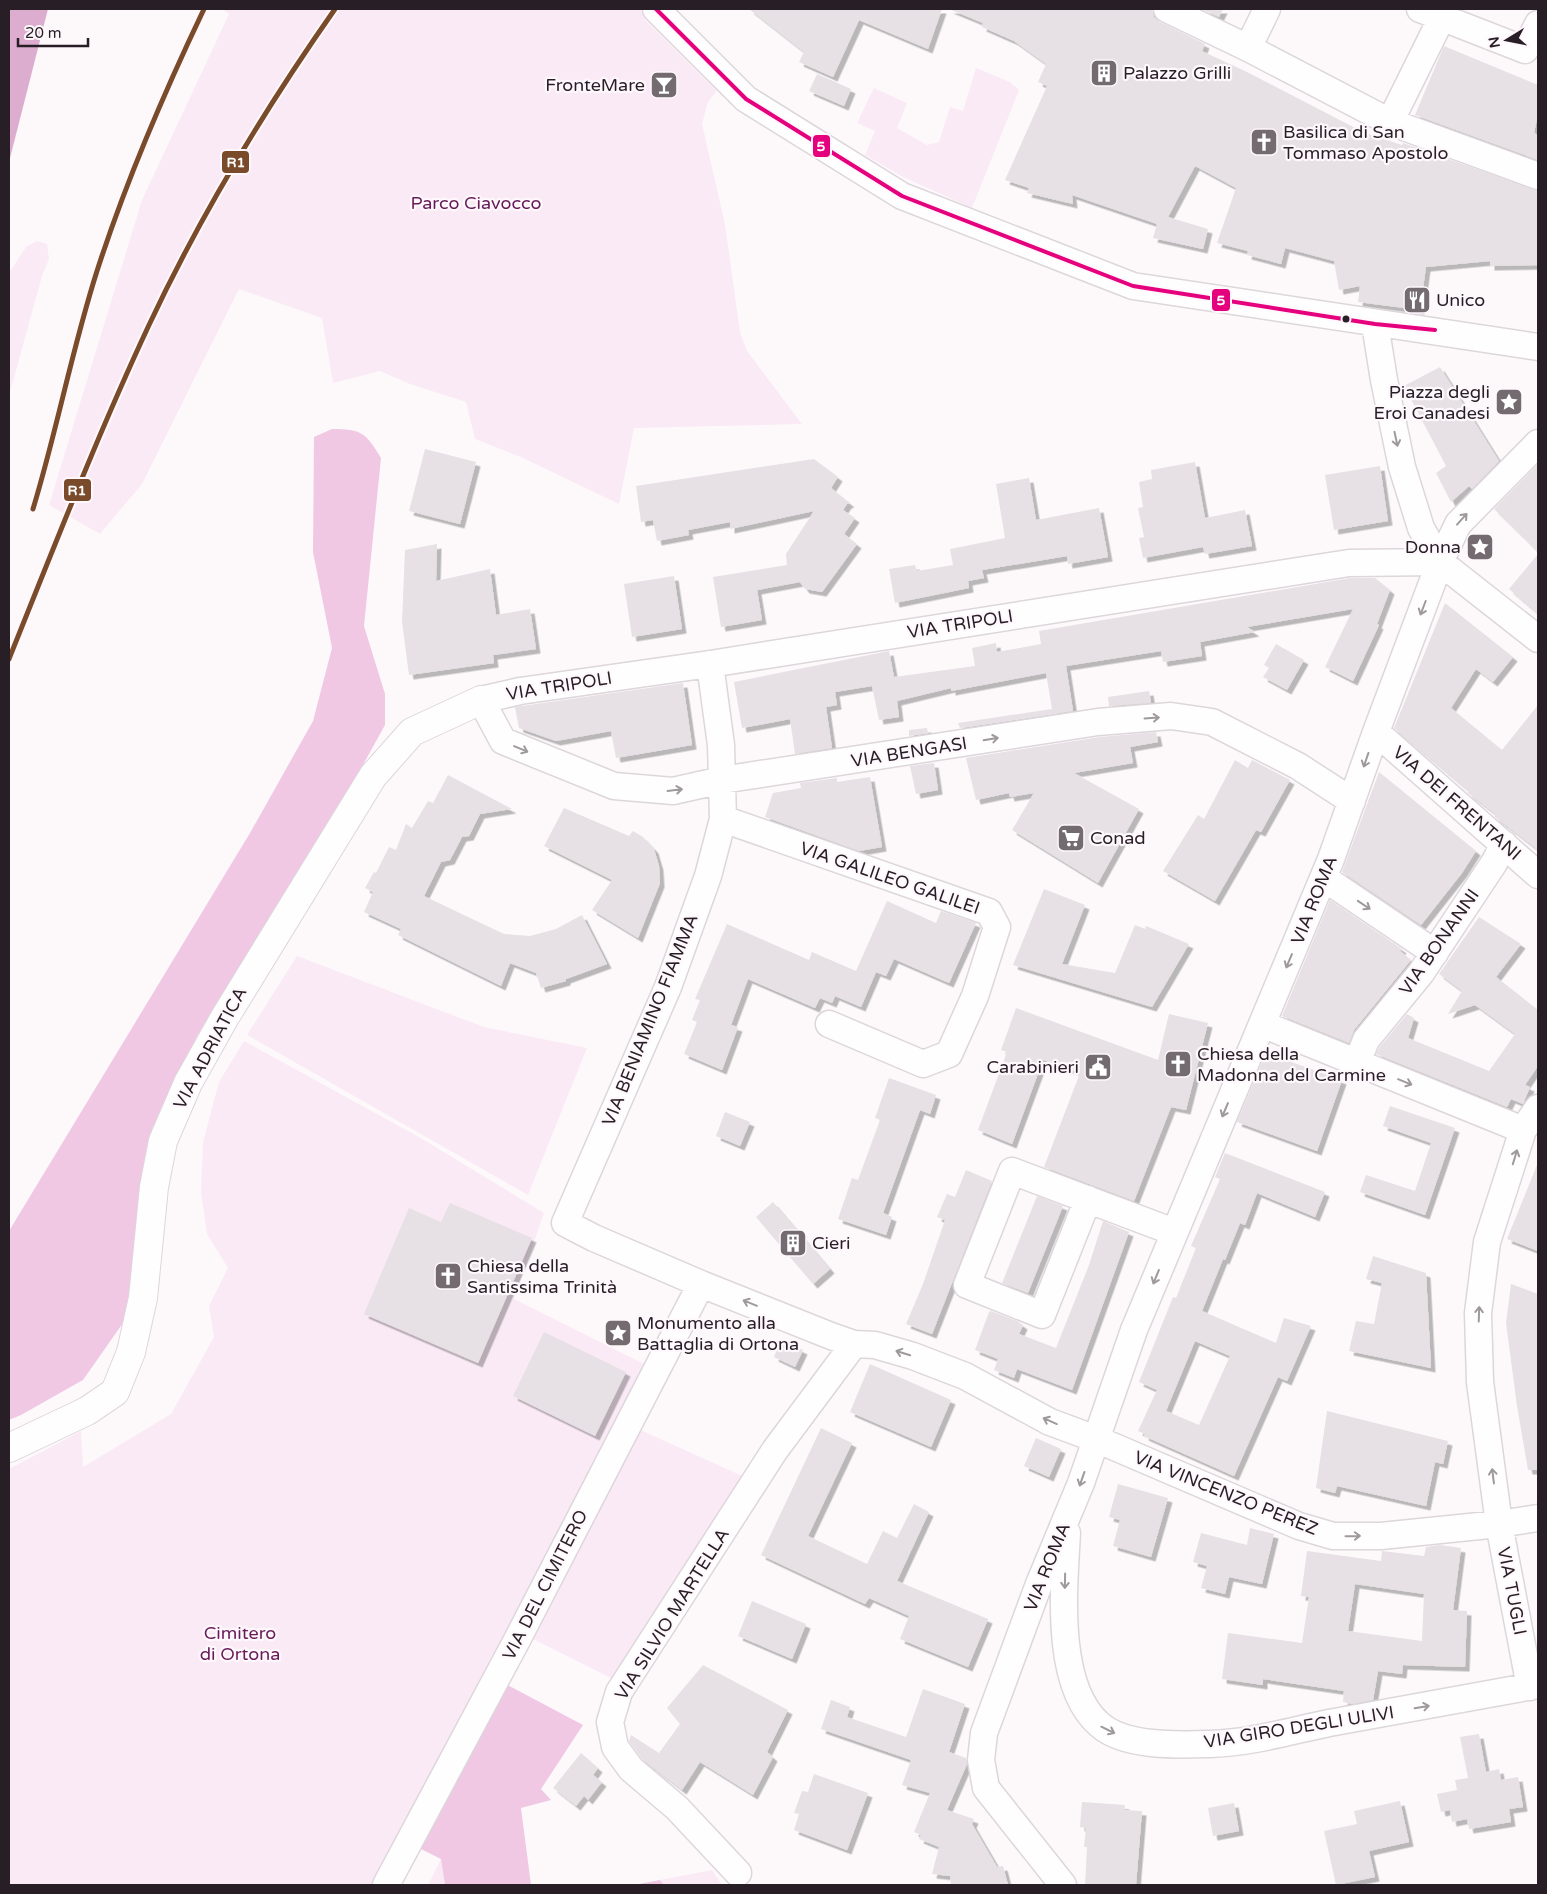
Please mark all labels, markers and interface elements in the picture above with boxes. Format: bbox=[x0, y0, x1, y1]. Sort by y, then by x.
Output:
scale bar bbox=[18, 15, 88, 47]
north arrow bbox=[1482, 15, 1532, 65]
text: 20 m bbox=[25, 24, 62, 42]
text: N bbox=[1485, 35, 1504, 49]
building icon: Palazzo Grilli bbox=[1089, 58, 1119, 88]
place label: Palazzo Grilli bbox=[1123, 62, 1231, 84]
bar icon: FronteMare bbox=[649, 70, 679, 100]
place label: FronteMare bbox=[545, 74, 645, 96]
place label: Basilica di San Tommaso Apostolo bbox=[1283, 121, 1449, 164]
church icon: Basilica di San Tommaso Apostolo bbox=[1249, 127, 1279, 157]
line badge: 5 bbox=[812, 134, 831, 158]
text: 5 bbox=[817, 138, 826, 155]
line badge: R1 bbox=[221, 150, 250, 174]
text: R1 bbox=[227, 154, 245, 171]
park label: Parco Ciavocco bbox=[411, 192, 541, 214]
restaurant icon: Unico bbox=[1402, 285, 1432, 315]
line badge: 5 bbox=[1211, 288, 1231, 312]
place label: Unico bbox=[1436, 289, 1485, 311]
text: 5 bbox=[1217, 292, 1226, 309]
unlabelled marker bbox=[1341, 314, 1351, 324]
place label: Piazza degli Eroi Canadesi bbox=[1374, 381, 1490, 424]
place icon: Piazza degli Eroi Canadesi bbox=[1494, 387, 1524, 417]
one-way arrow bbox=[1392, 430, 1401, 446]
line badge: R1 bbox=[63, 478, 92, 502]
text: R1 bbox=[68, 482, 86, 499]
one-way arrow bbox=[1457, 513, 1468, 526]
place icon: Donna bbox=[1465, 532, 1495, 562]
place label: Donna bbox=[1405, 536, 1461, 558]
one-way arrow bbox=[1418, 600, 1427, 615]
street label: VIA TRIPOLI bbox=[906, 605, 1014, 643]
street label: VIA TRIPOLI bbox=[505, 667, 613, 705]
one-way arrow bbox=[1144, 713, 1160, 722]
street label: VIA BENGASI bbox=[849, 732, 969, 772]
one-way arrow bbox=[983, 734, 999, 744]
street label: VIA DEI FRENTANI bbox=[1388, 741, 1526, 865]
one-way arrow bbox=[513, 744, 528, 754]
one-way arrow bbox=[1361, 752, 1370, 767]
one-way arrow bbox=[667, 785, 683, 795]
supermarket icon: Conad bbox=[1056, 823, 1086, 853]
place label: Conad bbox=[1090, 827, 1146, 849]
street label: VIA GALILEO GALILEI bbox=[797, 837, 983, 919]
street label: VIA ROMA bbox=[1286, 852, 1342, 948]
street label: VIA BONANNI bbox=[1394, 885, 1484, 999]
one-way arrow bbox=[1357, 900, 1371, 910]
street label: VIA BENIAMINO FIAMMA bbox=[597, 911, 703, 1129]
one-way arrow bbox=[1283, 953, 1293, 968]
street label: VIA ADRIATICA bbox=[169, 983, 251, 1113]
place label: Chiesa della Madonna del Carmine bbox=[1197, 1043, 1386, 1086]
church icon: Chiesa della Madonna del Carmine bbox=[1163, 1049, 1193, 1079]
public building icon: Carabinieri bbox=[1083, 1052, 1113, 1082]
place label: Carabinieri bbox=[987, 1056, 1079, 1078]
one-way arrow bbox=[1397, 1078, 1412, 1087]
one-way arrow bbox=[1219, 1102, 1229, 1117]
one-way arrow bbox=[1510, 1149, 1520, 1165]
building icon: Cieri bbox=[778, 1228, 808, 1258]
place label: Cieri bbox=[812, 1232, 851, 1254]
place label: Chiesa della Santissima Trinità bbox=[467, 1255, 617, 1298]
church icon: Chiesa della Santissima Trinità bbox=[433, 1261, 463, 1291]
one-way arrow bbox=[1151, 1269, 1160, 1284]
one-way arrow bbox=[743, 1298, 758, 1308]
one-way arrow bbox=[1474, 1307, 1484, 1323]
place label: Monumento alla Battaglia di Ortona bbox=[637, 1312, 799, 1355]
place icon: Monumento alla Battaglia di Ortona bbox=[603, 1318, 633, 1348]
one-way arrow bbox=[896, 1348, 912, 1358]
one-way arrow bbox=[1043, 1416, 1058, 1426]
street label: VIA VINCENZO PEREZ bbox=[1131, 1446, 1321, 1540]
one-way arrow bbox=[1488, 1468, 1498, 1484]
one-way arrow bbox=[1077, 1471, 1086, 1486]
street label: VIA DEL CIMITERO bbox=[498, 1506, 592, 1664]
street label: VIA ROMA bbox=[1019, 1519, 1075, 1615]
street label: VIA SILVIO MARTELLA bbox=[610, 1524, 734, 1704]
one-way arrow bbox=[1344, 1531, 1361, 1541]
street label: VIA TUGLI bbox=[1493, 1545, 1531, 1637]
one-way arrow bbox=[1060, 1572, 1070, 1588]
park label: Cimitero di Ortona bbox=[200, 1622, 280, 1665]
street label: VIA GIRO DEGLI ULIVI bbox=[1202, 1701, 1396, 1753]
one-way arrow bbox=[1414, 1701, 1430, 1711]
one-way arrow bbox=[1100, 1725, 1115, 1735]

